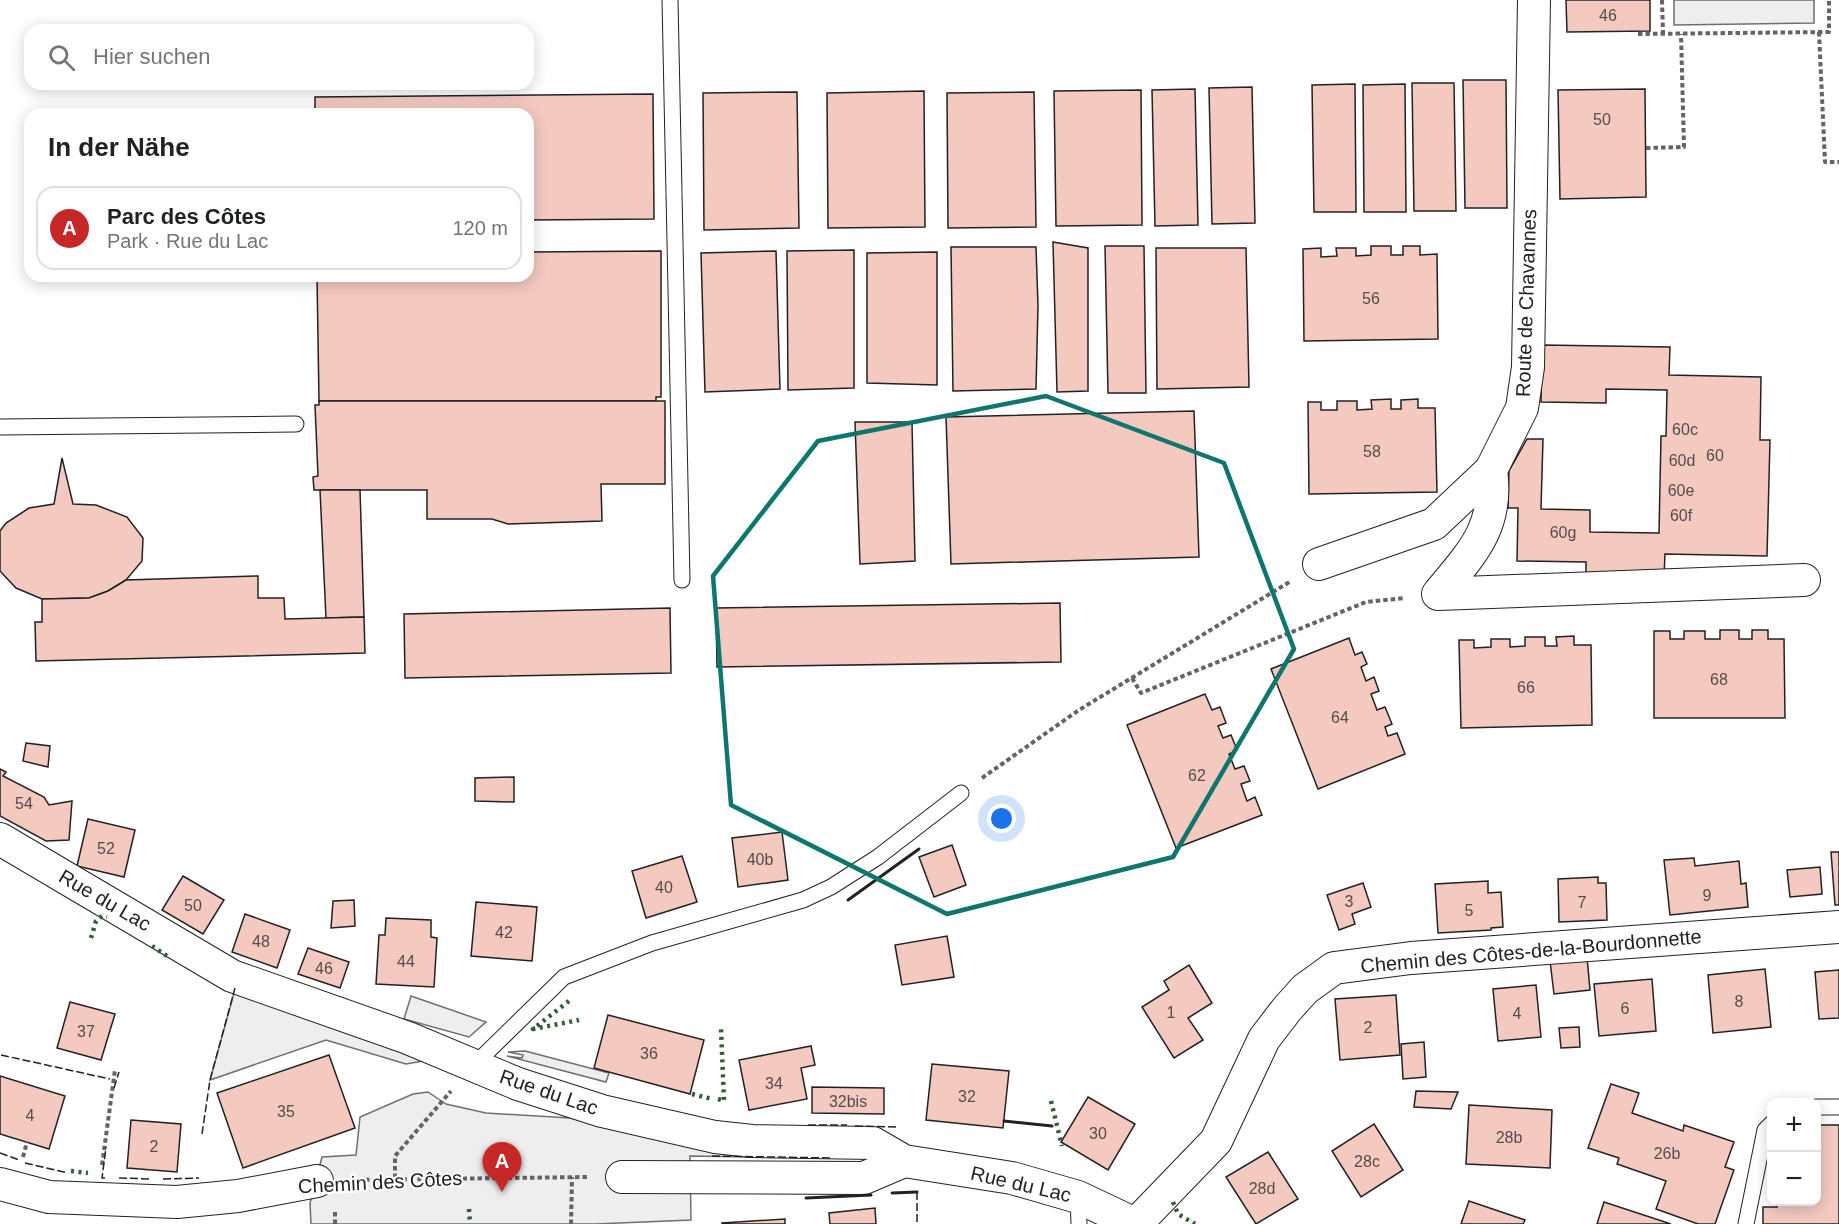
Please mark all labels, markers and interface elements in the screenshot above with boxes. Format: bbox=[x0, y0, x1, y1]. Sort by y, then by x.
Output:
house number: 46 bbox=[1599, 7, 1617, 24]
search box bbox=[24, 24, 534, 90]
icon: search bbox=[45, 41, 78, 74]
text: Hier suchen bbox=[93, 44, 210, 69]
house number: 50 bbox=[1593, 111, 1611, 128]
text: In der Nähe bbox=[48, 132, 190, 162]
text: Parc des Côtes bbox=[107, 204, 266, 229]
street label: Route de Chavannes bbox=[1512, 209, 1540, 397]
text: A bbox=[62, 217, 77, 239]
text: 120 m bbox=[452, 217, 508, 239]
text: Park · Rue du Lac bbox=[107, 230, 268, 252]
house number: 56 bbox=[1362, 290, 1380, 307]
house number: 60c bbox=[1672, 421, 1698, 438]
house number: 58 bbox=[1363, 443, 1381, 460]
house number: 60 bbox=[1706, 447, 1724, 464]
house number: 60d bbox=[1669, 452, 1695, 469]
house number: 60e bbox=[1668, 482, 1694, 499]
house number: 60f bbox=[1670, 507, 1693, 524]
house number: 60g bbox=[1550, 524, 1576, 541]
house number: 68 bbox=[1710, 671, 1728, 688]
house number: 66 bbox=[1517, 679, 1535, 696]
house number: 64 bbox=[1331, 709, 1349, 726]
house number: 62 bbox=[1188, 767, 1206, 784]
house number: 54 bbox=[15, 795, 33, 812]
your location bbox=[987, 804, 1016, 833]
house number: 52 bbox=[97, 840, 115, 857]
house number: 40b bbox=[747, 851, 773, 868]
street label: Rue du Lac bbox=[55, 865, 155, 935]
house number: 40 bbox=[655, 879, 673, 896]
house number: 9 bbox=[1703, 887, 1712, 904]
house number: 3 bbox=[1345, 893, 1354, 910]
house number: 7 bbox=[1578, 894, 1587, 911]
house number: 50 bbox=[184, 897, 202, 914]
house number: 5 bbox=[1465, 902, 1474, 919]
house number: 42 bbox=[495, 924, 513, 941]
street label: Chemin des Côtes-de-la-Bourdonnette bbox=[1359, 925, 1703, 977]
house number: 48 bbox=[252, 933, 270, 950]
house number: 44 bbox=[397, 953, 415, 970]
house number: 46 bbox=[315, 960, 333, 977]
house number: 8 bbox=[1735, 993, 1744, 1010]
house number: 6 bbox=[1621, 1000, 1630, 1017]
house number: 1 bbox=[1167, 1004, 1176, 1021]
house number: 4 bbox=[1513, 1005, 1522, 1022]
house number: 2 bbox=[1364, 1019, 1373, 1036]
house number: 37 bbox=[77, 1023, 95, 1040]
house number: 36 bbox=[640, 1045, 658, 1062]
street label: Rue du Lac bbox=[497, 1065, 601, 1119]
house number: 34 bbox=[765, 1075, 783, 1092]
house number: 32 bbox=[958, 1088, 976, 1105]
house number: 32bis bbox=[829, 1093, 867, 1110]
map controls bbox=[1767, 1098, 1821, 1206]
button: + bbox=[1767, 1098, 1821, 1152]
house number: 35 bbox=[277, 1103, 295, 1120]
house number: 4 bbox=[26, 1107, 35, 1124]
house number: 30 bbox=[1089, 1125, 1107, 1142]
house number: 28b bbox=[1496, 1129, 1522, 1146]
house number: 2 bbox=[150, 1138, 159, 1155]
pin: A bbox=[482, 1142, 522, 1192]
house number: 26b bbox=[1654, 1145, 1680, 1162]
button: − bbox=[1767, 1152, 1821, 1206]
house number: 28c bbox=[1354, 1153, 1380, 1170]
street label: Rue du Lac bbox=[969, 1162, 1073, 1206]
street label: Chemin des Côtes bbox=[297, 1167, 463, 1197]
house number: 28d bbox=[1249, 1180, 1275, 1197]

